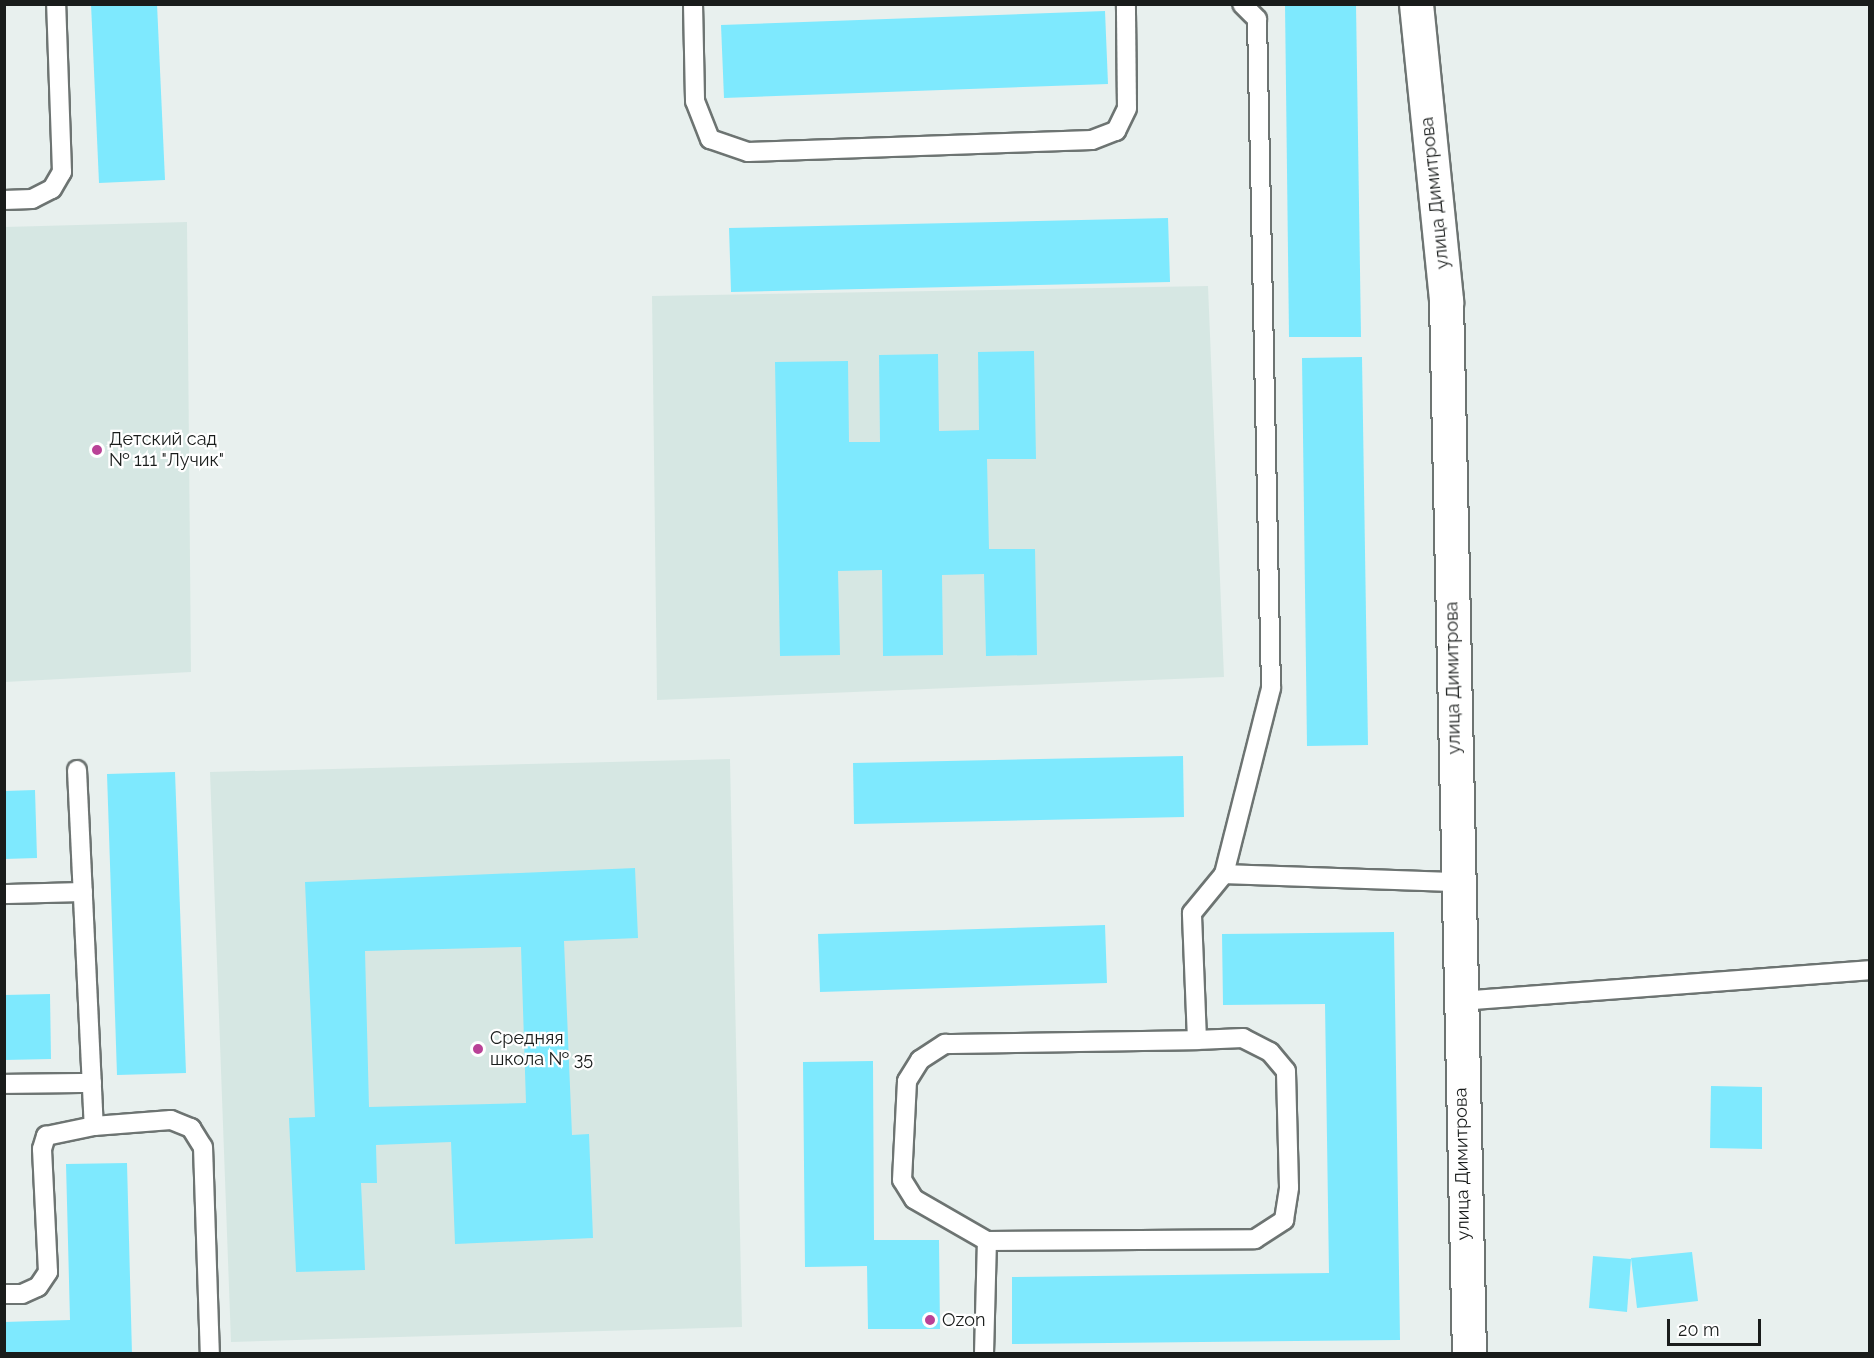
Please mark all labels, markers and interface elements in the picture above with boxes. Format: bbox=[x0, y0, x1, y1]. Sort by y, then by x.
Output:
street label: улица Димитрова bbox=[1416, 116, 1454, 270]
place label: Детский сад № 111 "Лучик" bbox=[109, 429, 225, 472]
marker: Детский сад № 111 "Лучик" bbox=[90, 443, 104, 457]
street label: улица Димитрова bbox=[1441, 601, 1465, 755]
place label: Средняя школа № 35 bbox=[490, 1028, 593, 1070]
marker: Средняя школа № 35 bbox=[471, 1042, 485, 1056]
street label: улица Димитрова bbox=[1450, 1087, 1474, 1241]
scale bar bbox=[1670, 1307, 1764, 1345]
place label: Ozon bbox=[942, 1309, 985, 1331]
marker: Ozon bbox=[923, 1313, 937, 1327]
text: 20 m bbox=[1678, 1319, 1720, 1340]

